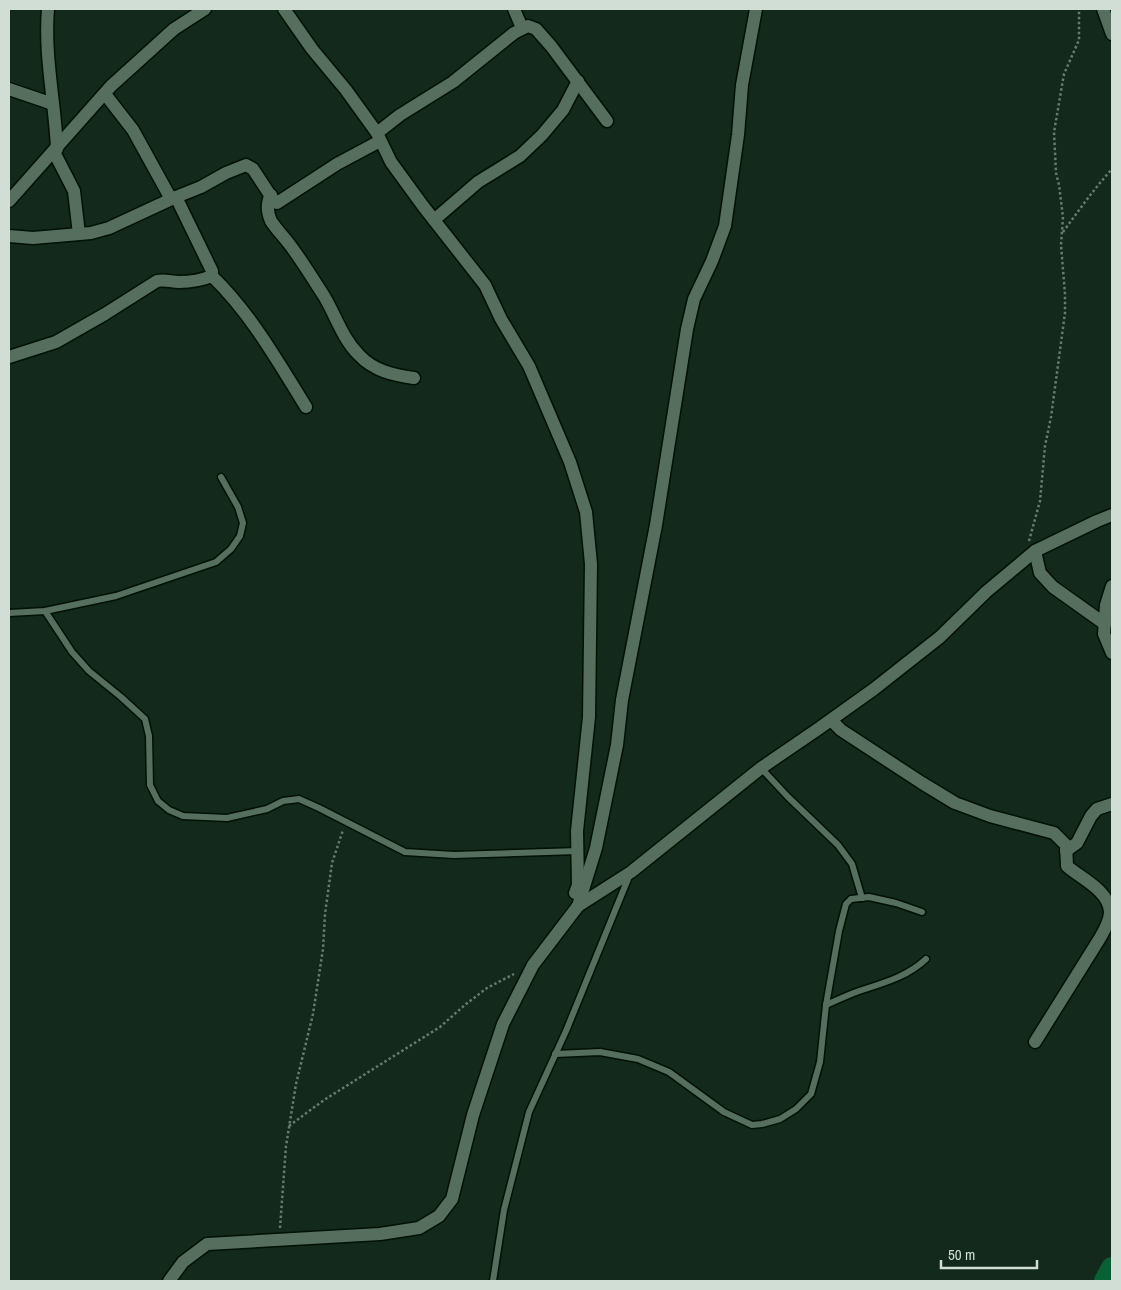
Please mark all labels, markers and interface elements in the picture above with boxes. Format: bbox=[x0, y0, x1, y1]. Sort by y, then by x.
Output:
scale bar bbox=[941, 1238, 1037, 1270]
text: 50 m bbox=[948, 1244, 975, 1265]

